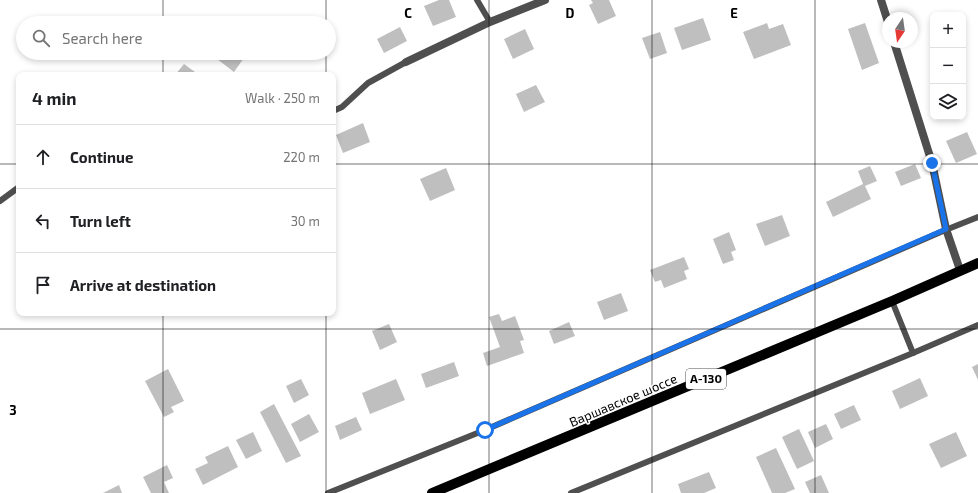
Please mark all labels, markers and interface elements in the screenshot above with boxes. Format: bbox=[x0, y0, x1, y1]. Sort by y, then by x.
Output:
text: C bbox=[404, 5, 412, 21]
text: D bbox=[566, 5, 575, 21]
text: E bbox=[730, 5, 738, 21]
north arrow bbox=[882, 12, 918, 48]
map controls bbox=[930, 12, 966, 120]
button: + bbox=[930, 12, 966, 48]
search box bbox=[16, 16, 336, 60]
icon: search bbox=[30, 27, 52, 49]
text: Search here bbox=[62, 29, 143, 47]
button: − bbox=[930, 48, 966, 84]
button: layers bbox=[930, 84, 966, 120]
text: 4 min bbox=[32, 88, 76, 108]
text: Walk · 250 m bbox=[245, 90, 320, 106]
icon: ahead bbox=[32, 146, 54, 168]
text: Continue bbox=[70, 148, 133, 166]
text: 220 m bbox=[283, 149, 320, 165]
route end bbox=[923, 154, 941, 172]
icon: left bbox=[32, 210, 54, 232]
text: Turn left bbox=[70, 212, 131, 230]
text: 30 m bbox=[291, 213, 320, 229]
icon: arrive bbox=[32, 274, 54, 296]
text: Arrive at destination bbox=[70, 276, 216, 294]
road number: А-130 bbox=[686, 369, 726, 389]
street label: Варшавское шоссе bbox=[567, 370, 679, 430]
text: 3 bbox=[9, 402, 17, 418]
route start bbox=[476, 421, 494, 439]

